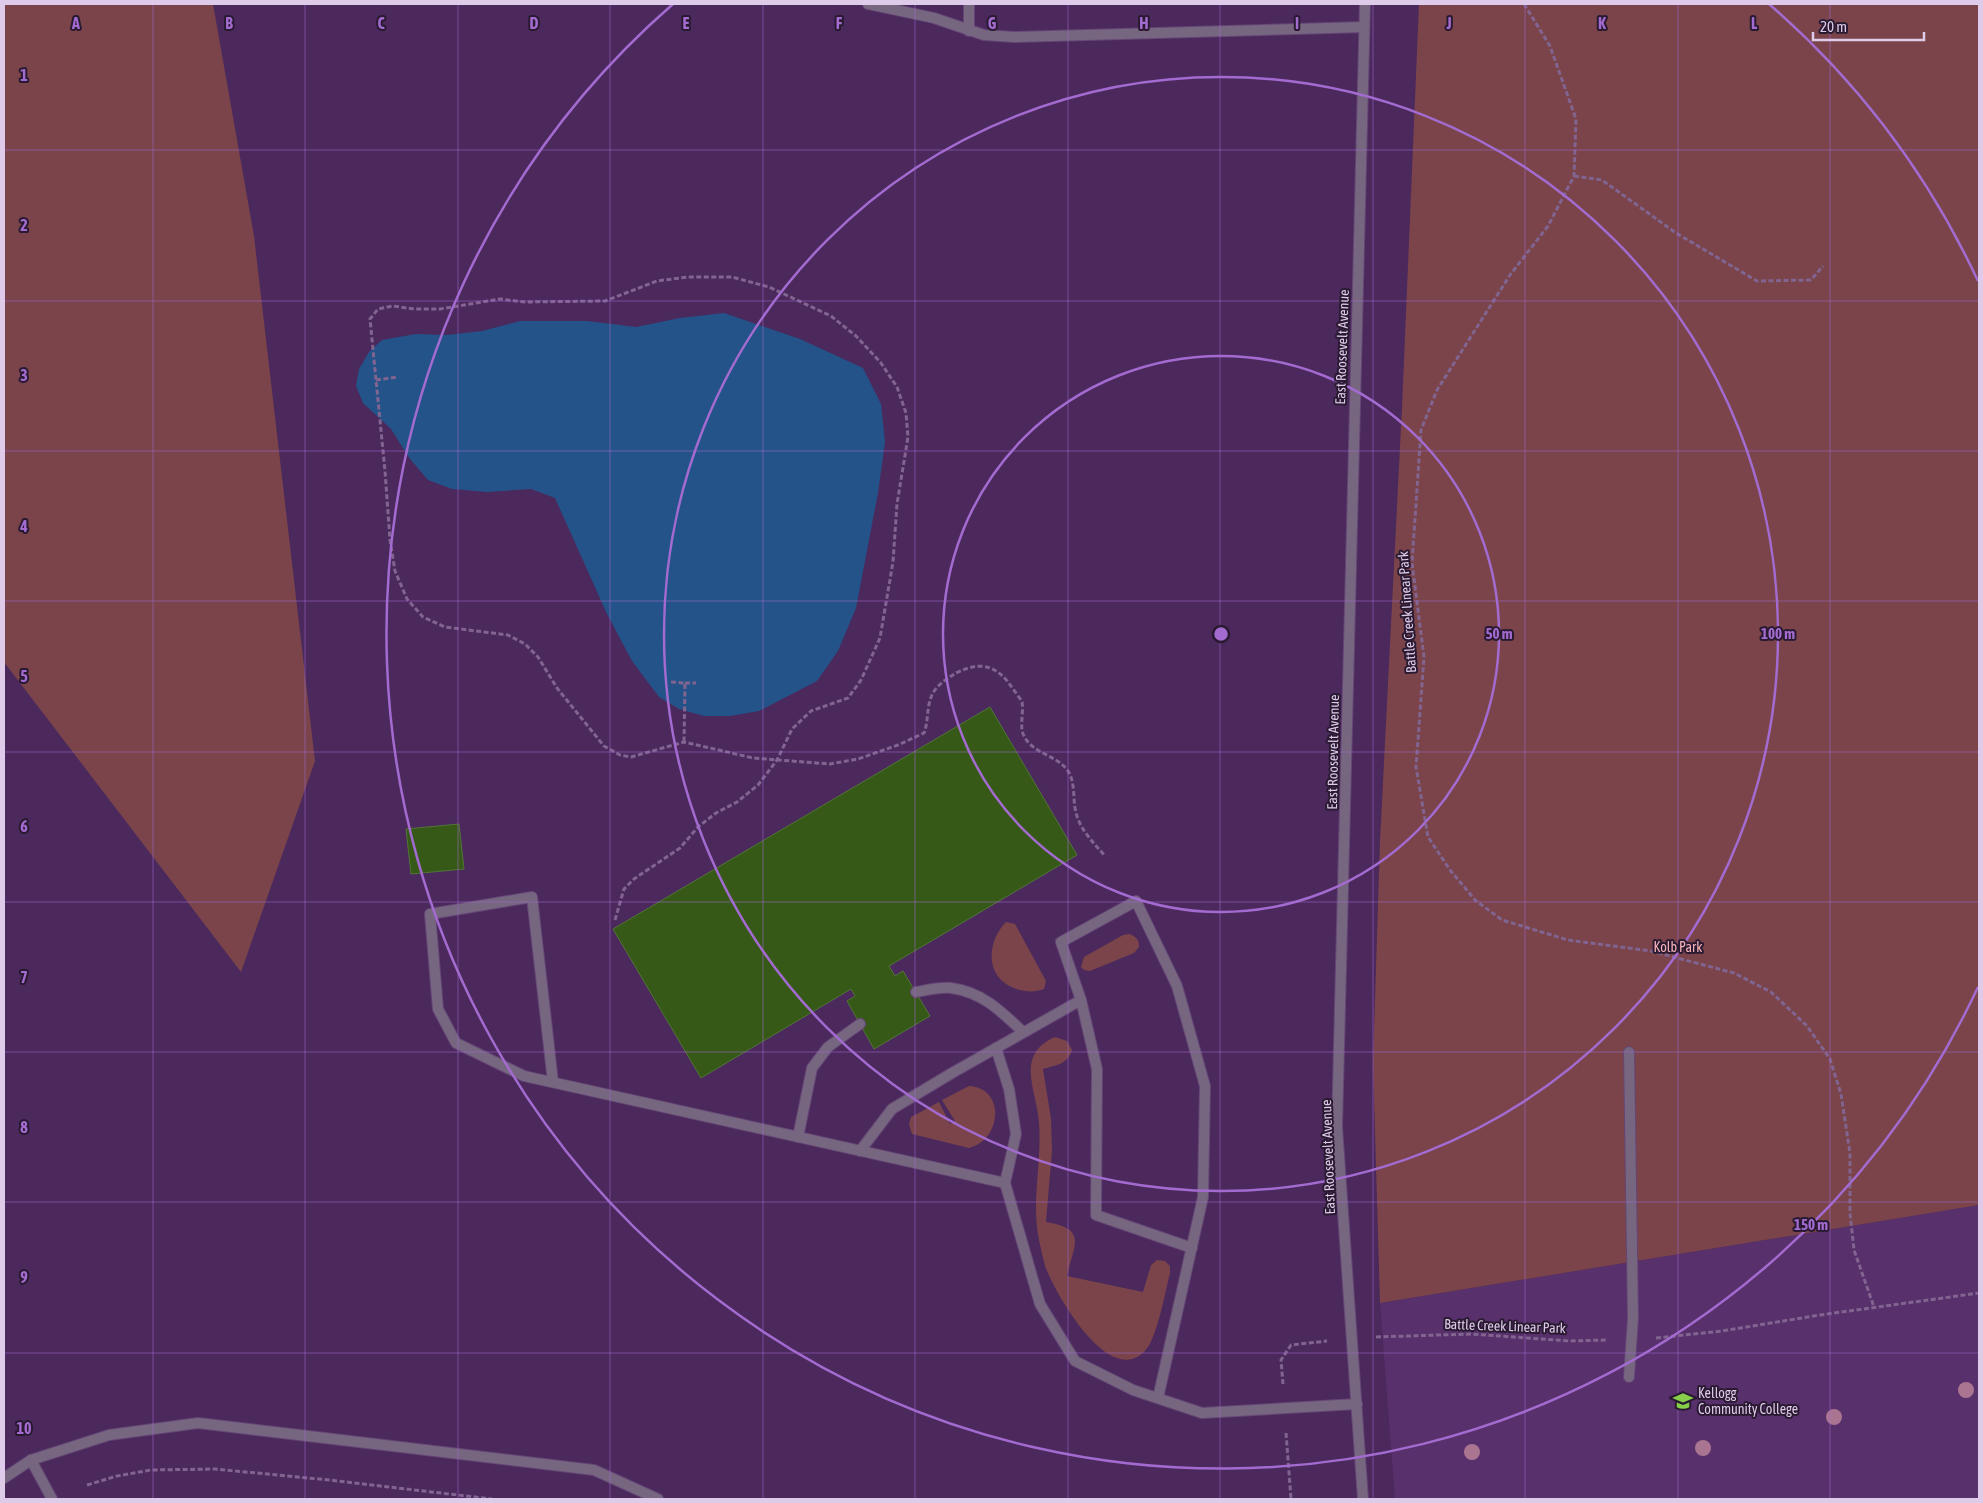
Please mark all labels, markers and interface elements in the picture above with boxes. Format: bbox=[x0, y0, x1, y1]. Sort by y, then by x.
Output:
scale bar bbox=[1813, 10, 1924, 42]
text: A bbox=[71, 14, 80, 32]
text: B bbox=[225, 14, 233, 32]
text: C bbox=[377, 14, 385, 32]
text: D bbox=[530, 14, 539, 32]
text: E bbox=[683, 14, 690, 32]
text: F bbox=[836, 14, 843, 32]
text: G bbox=[988, 14, 997, 32]
text: H bbox=[1139, 14, 1149, 32]
text: I bbox=[1295, 14, 1299, 32]
text: J bbox=[1445, 14, 1452, 32]
text: K bbox=[1598, 14, 1606, 32]
text: L bbox=[1751, 14, 1758, 32]
text: 20 m bbox=[1820, 18, 1847, 35]
text: 1 bbox=[20, 66, 28, 84]
text: 2 bbox=[20, 216, 28, 234]
street label: East Roosevelt Avenue bbox=[1332, 289, 1352, 405]
text: 3 bbox=[20, 366, 28, 384]
text: 4 bbox=[19, 517, 28, 535]
street label: Battle Creek Linear Park bbox=[1395, 551, 1419, 673]
centre of rings bbox=[1212, 625, 1230, 643]
text: 50 m bbox=[1486, 625, 1513, 642]
text: 100 m bbox=[1761, 625, 1795, 642]
text: 5 bbox=[20, 667, 28, 685]
street label: East Roosevelt Avenue bbox=[1324, 694, 1342, 810]
text: 6 bbox=[20, 817, 28, 835]
park label: Kolb Park bbox=[1654, 939, 1702, 955]
text: 7 bbox=[20, 968, 28, 986]
street label: East Roosevelt Avenue bbox=[1318, 1099, 1338, 1215]
text: 8 bbox=[20, 1118, 28, 1136]
text: 150 m bbox=[1794, 1216, 1828, 1233]
text: 9 bbox=[20, 1268, 28, 1286]
street label: Battle Creek Linear Park bbox=[1444, 1316, 1566, 1336]
place label: Kellogg Community College bbox=[1698, 1385, 1798, 1417]
school or university icon: Kellogg Community College bbox=[1672, 1390, 1694, 1412]
text: 10 bbox=[16, 1419, 32, 1437]

